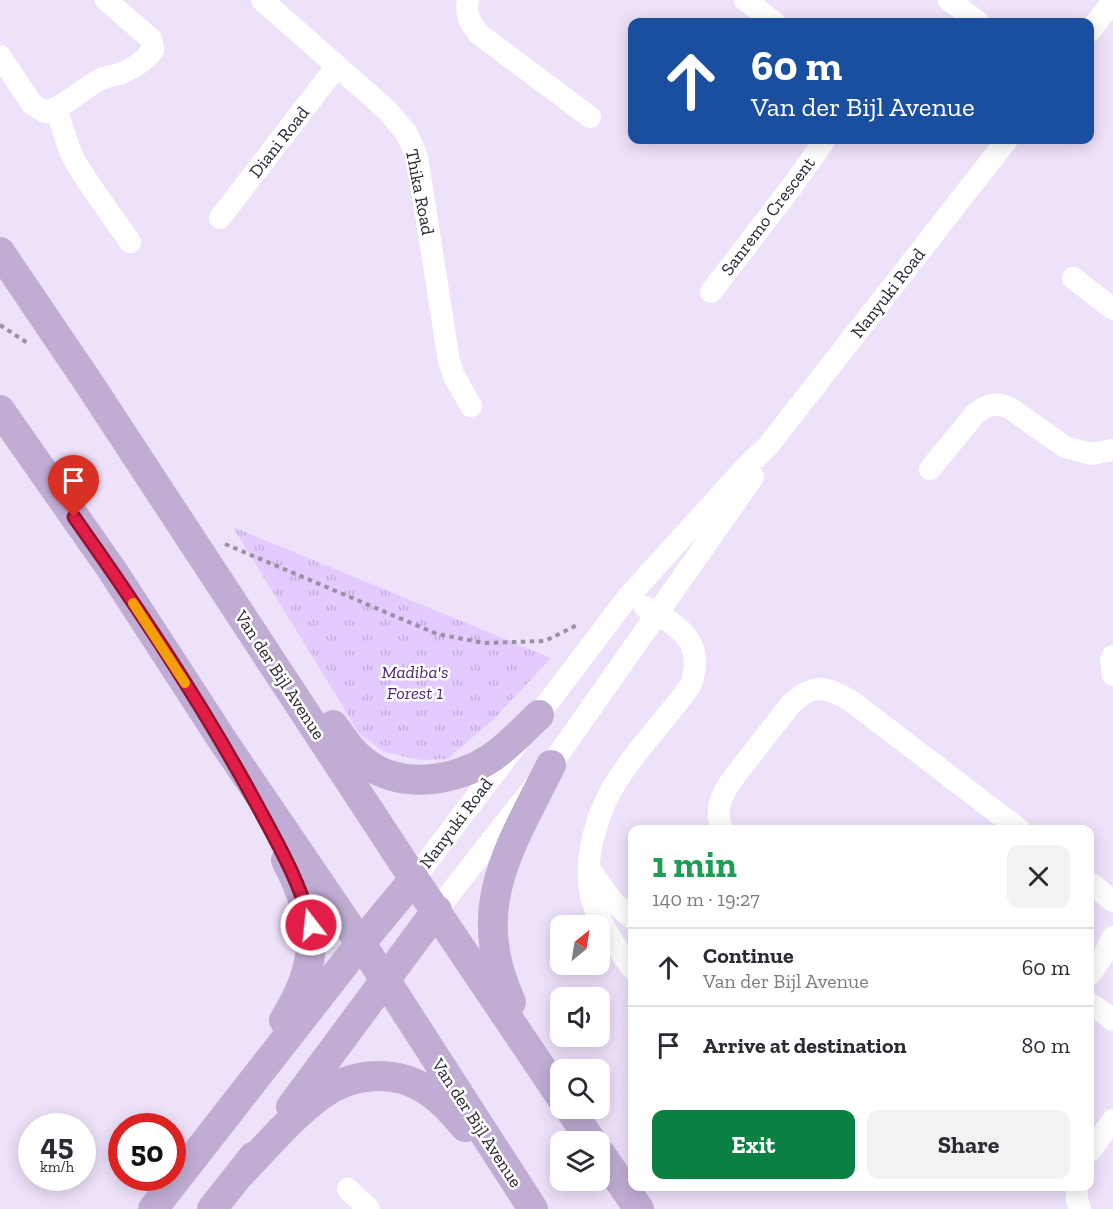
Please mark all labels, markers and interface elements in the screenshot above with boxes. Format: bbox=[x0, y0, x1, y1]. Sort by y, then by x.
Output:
text: 60 m bbox=[751, 40, 842, 91]
icon: ahead bbox=[652, 42, 730, 120]
text: Van der Bijl Avenue bbox=[751, 91, 975, 123]
street label: Diani Road bbox=[244, 102, 314, 182]
street label: Thika Road bbox=[401, 147, 439, 237]
street label: Sanremo Crescent bbox=[716, 152, 820, 280]
street label: Nanyuki Road bbox=[846, 244, 930, 342]
pin bbox=[48, 455, 99, 517]
icon: arrive bbox=[57, 464, 90, 497]
street label: Van der Bijl Avenue bbox=[230, 606, 330, 744]
park label: Madiba's Forest 1 bbox=[382, 661, 448, 704]
street label: Nanyuki Road bbox=[415, 773, 497, 873]
text: 1 min bbox=[652, 843, 737, 886]
button: close bbox=[1007, 845, 1070, 908]
text: 140 m · 19:27 bbox=[652, 887, 760, 911]
position arrow bbox=[279, 893, 343, 957]
north arrow bbox=[550, 915, 610, 975]
map controls bbox=[550, 915, 610, 1191]
text: Continue bbox=[703, 942, 794, 969]
icon: ahead bbox=[652, 951, 685, 984]
text: 60 m bbox=[1022, 954, 1070, 981]
text: Van der Bijl Avenue bbox=[703, 969, 869, 993]
button: sound bbox=[550, 987, 610, 1047]
icon: arrive bbox=[652, 1029, 685, 1062]
text: Arrive at destination bbox=[703, 1032, 906, 1059]
text: 80 m bbox=[1022, 1032, 1070, 1059]
street label: Van der Bijl Avenue bbox=[427, 1054, 527, 1192]
button: search bbox=[550, 1059, 610, 1119]
button: Exit bbox=[652, 1110, 855, 1179]
button: Share bbox=[867, 1110, 1070, 1179]
speed limit sign: 50 bbox=[108, 1113, 186, 1191]
text: 45 bbox=[41, 1127, 73, 1163]
button: layers bbox=[550, 1131, 610, 1191]
text: km/h bbox=[40, 1158, 74, 1176]

